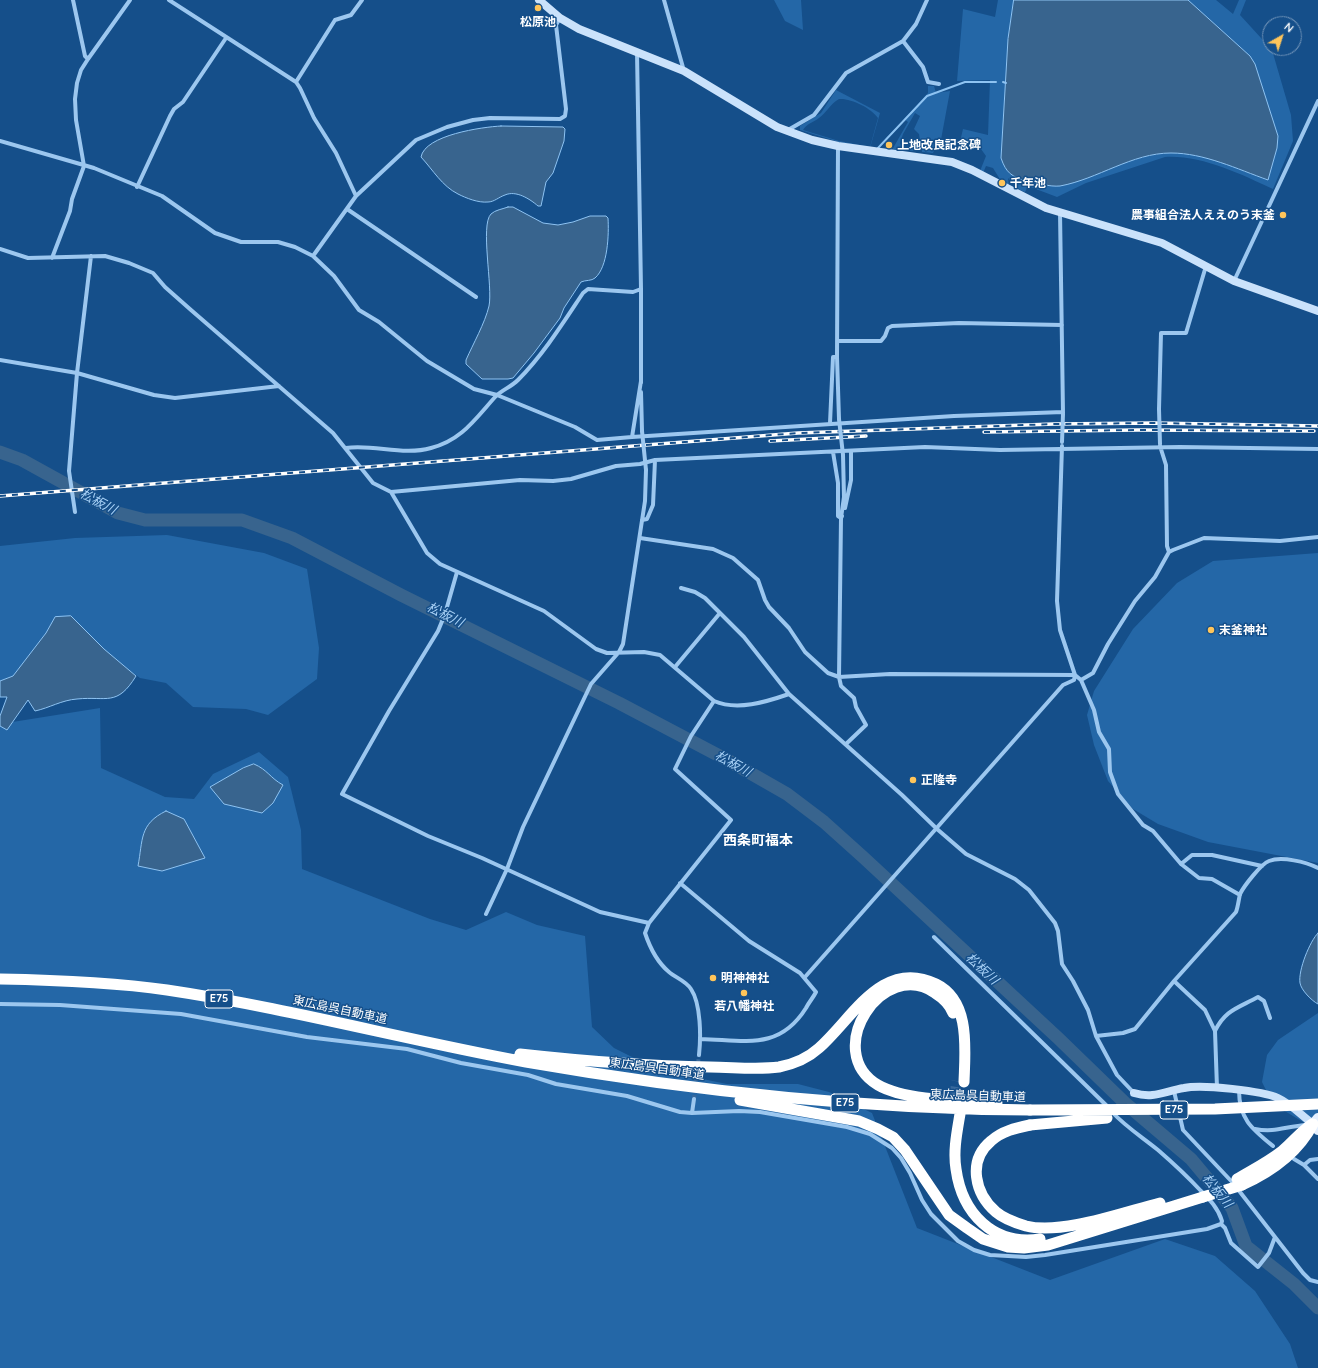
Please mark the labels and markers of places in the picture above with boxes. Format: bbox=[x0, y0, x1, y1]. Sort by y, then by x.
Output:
marker: 松原池 bbox=[533, 3, 543, 13]
place label: 松原池 bbox=[520, 15, 556, 29]
place label: 上地改良記念碑 bbox=[897, 138, 981, 152]
marker: 上地改良記念碑 bbox=[884, 140, 894, 150]
place label: 千年池 bbox=[1010, 176, 1046, 190]
marker: 千年池 bbox=[997, 178, 1007, 188]
place label: 農事組合法人ええのう末釜 bbox=[1131, 208, 1275, 222]
marker: 農事組合法人ええのう末釜 bbox=[1278, 210, 1288, 220]
place label: 末釜神社 bbox=[1219, 623, 1267, 637]
marker: 末釜神社 bbox=[1206, 625, 1216, 635]
place label: 正隆寺 bbox=[921, 773, 957, 787]
marker: 正隆寺 bbox=[908, 775, 918, 785]
place label: 明神神社 bbox=[721, 971, 769, 985]
marker: 明神神社 bbox=[708, 973, 718, 983]
marker: 若八幡神社 bbox=[739, 988, 749, 998]
place label: 若八幡神社 bbox=[714, 999, 774, 1013]

